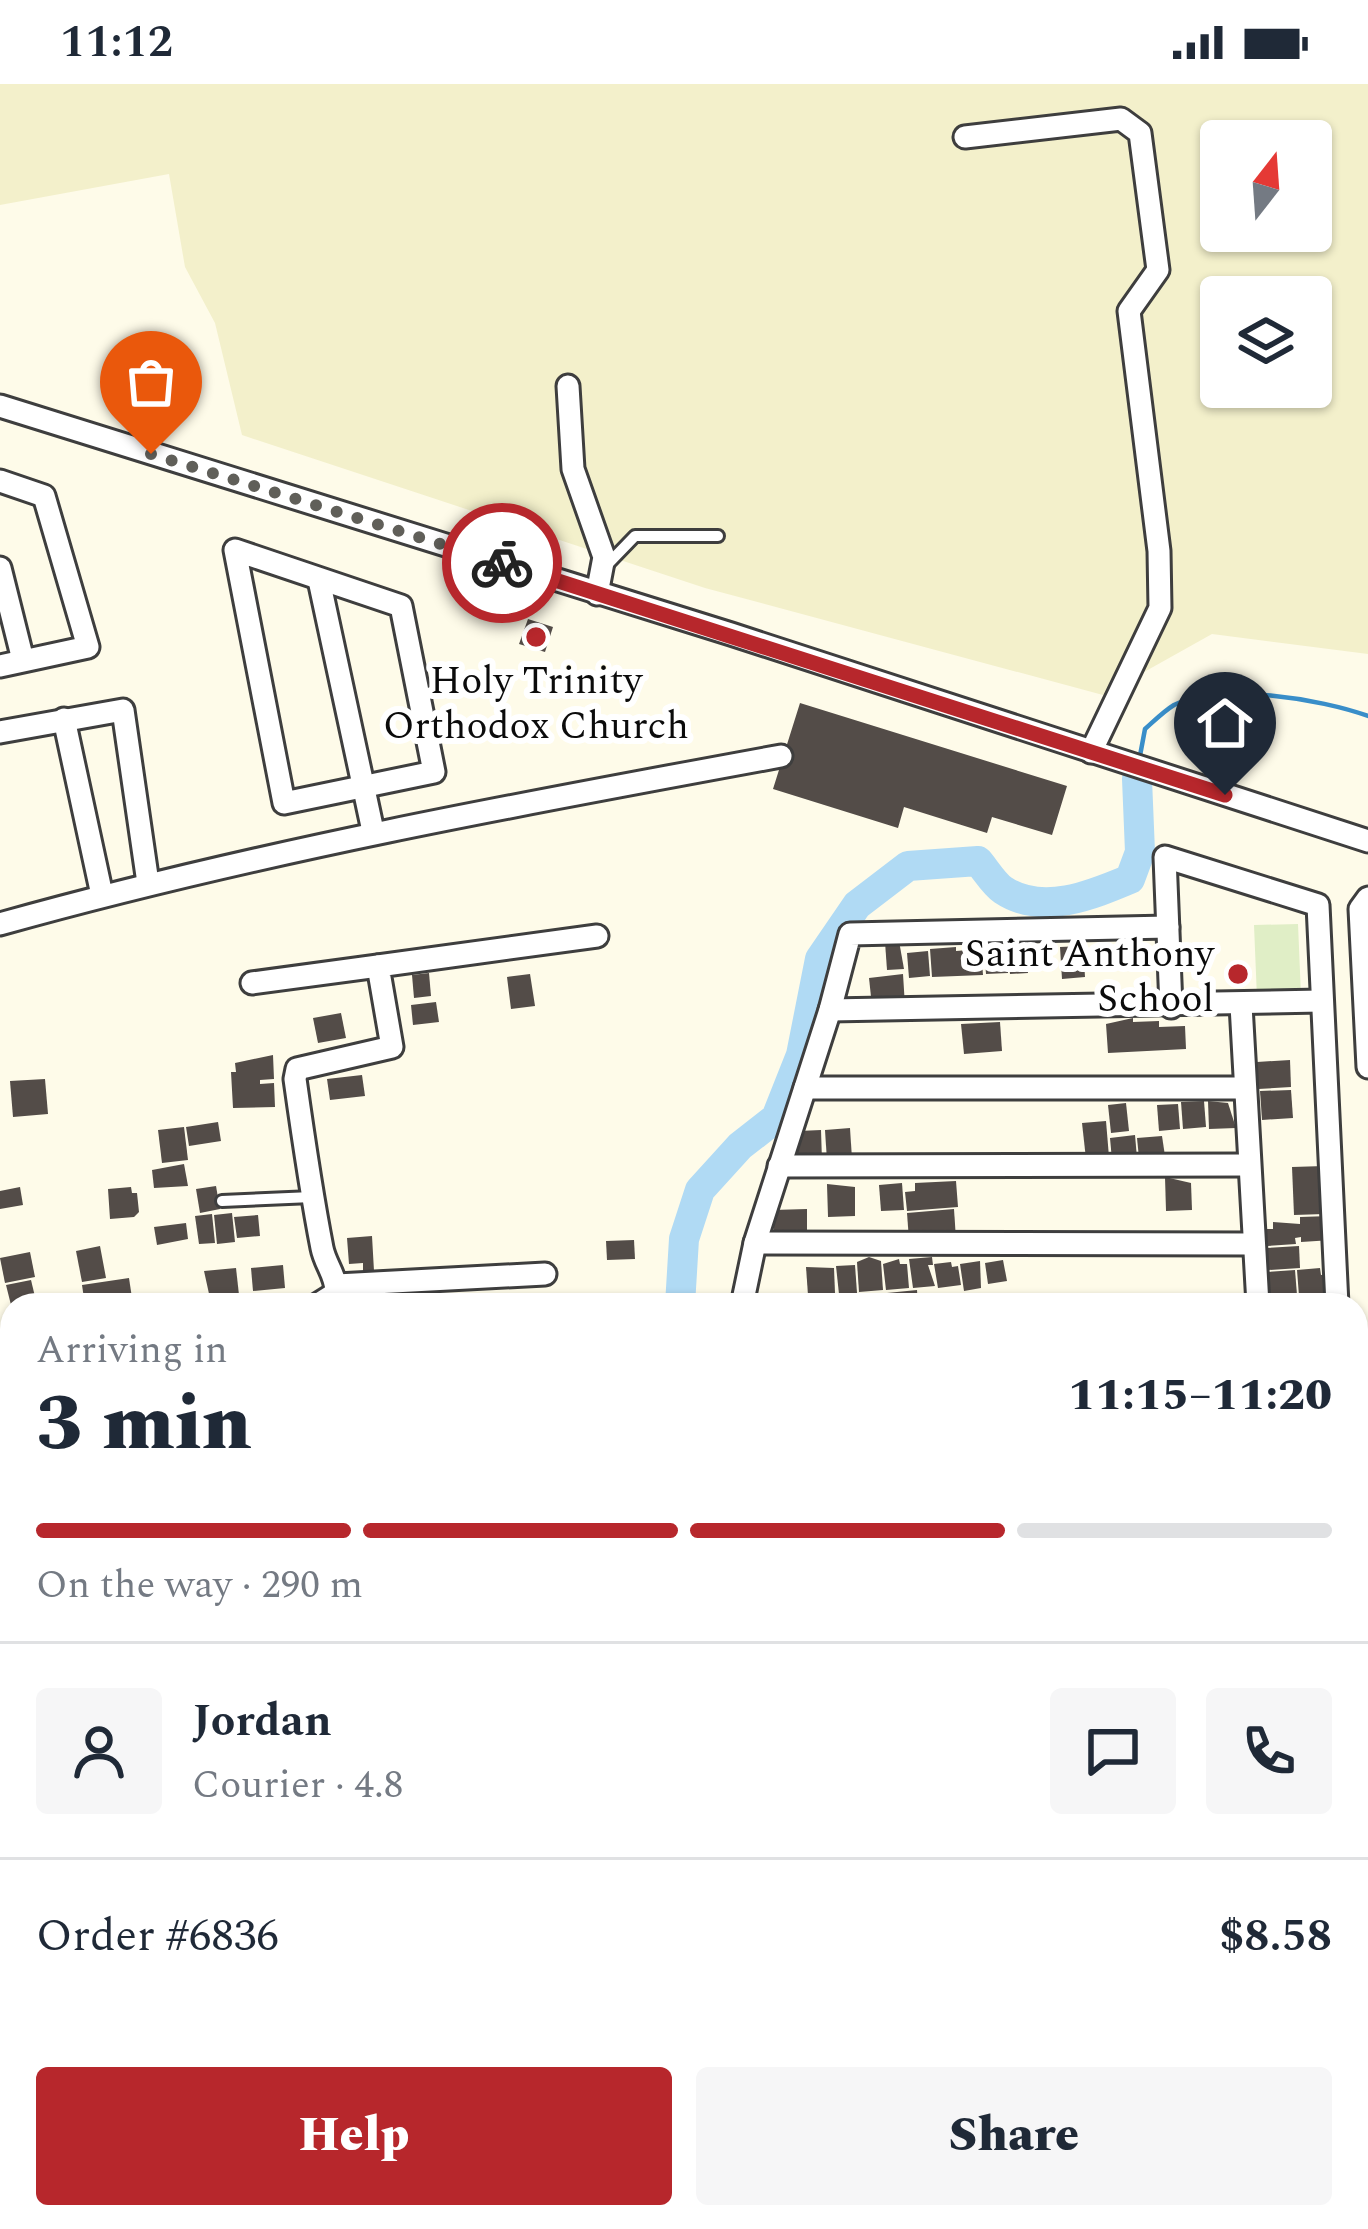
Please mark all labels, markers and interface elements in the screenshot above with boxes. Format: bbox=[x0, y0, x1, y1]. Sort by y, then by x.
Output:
text: 11:12 bbox=[60, 8, 173, 77]
north arrow bbox=[1200, 120, 1332, 252]
map controls bbox=[1200, 120, 1332, 408]
button: layers bbox=[1200, 276, 1332, 408]
pin bbox=[100, 331, 202, 454]
icon: bag bbox=[118, 349, 184, 415]
courier bbox=[442, 503, 562, 623]
icon: bike bbox=[469, 530, 535, 596]
marker: Holy Trinity Orthodox Church bbox=[523, 624, 549, 650]
place label: Holy Trinity Orthodox Church bbox=[383, 652, 689, 756]
pin bbox=[1174, 672, 1276, 795]
icon: home bbox=[1192, 690, 1258, 756]
place label: Saint Anthony School bbox=[964, 925, 1215, 1029]
marker: Saint Anthony School bbox=[1225, 961, 1251, 987]
text: Arriving in bbox=[36, 1321, 228, 1380]
text: 11:15–11:20 bbox=[1068, 1361, 1332, 1430]
text: 3 min bbox=[36, 1365, 252, 1484]
text: On the way · 290 m bbox=[36, 1556, 363, 1615]
text: Jordan bbox=[192, 1687, 332, 1756]
button: person bbox=[36, 1688, 162, 1814]
button: chat bbox=[1050, 1688, 1176, 1814]
button: phone bbox=[1206, 1688, 1332, 1814]
text: Courier · 4.8 bbox=[192, 1756, 403, 1815]
text: Order #6836 bbox=[36, 1902, 279, 1971]
text: $8.58 bbox=[1219, 1902, 1332, 1971]
button: Help bbox=[36, 2067, 672, 2205]
button: Share bbox=[696, 2067, 1332, 2205]

